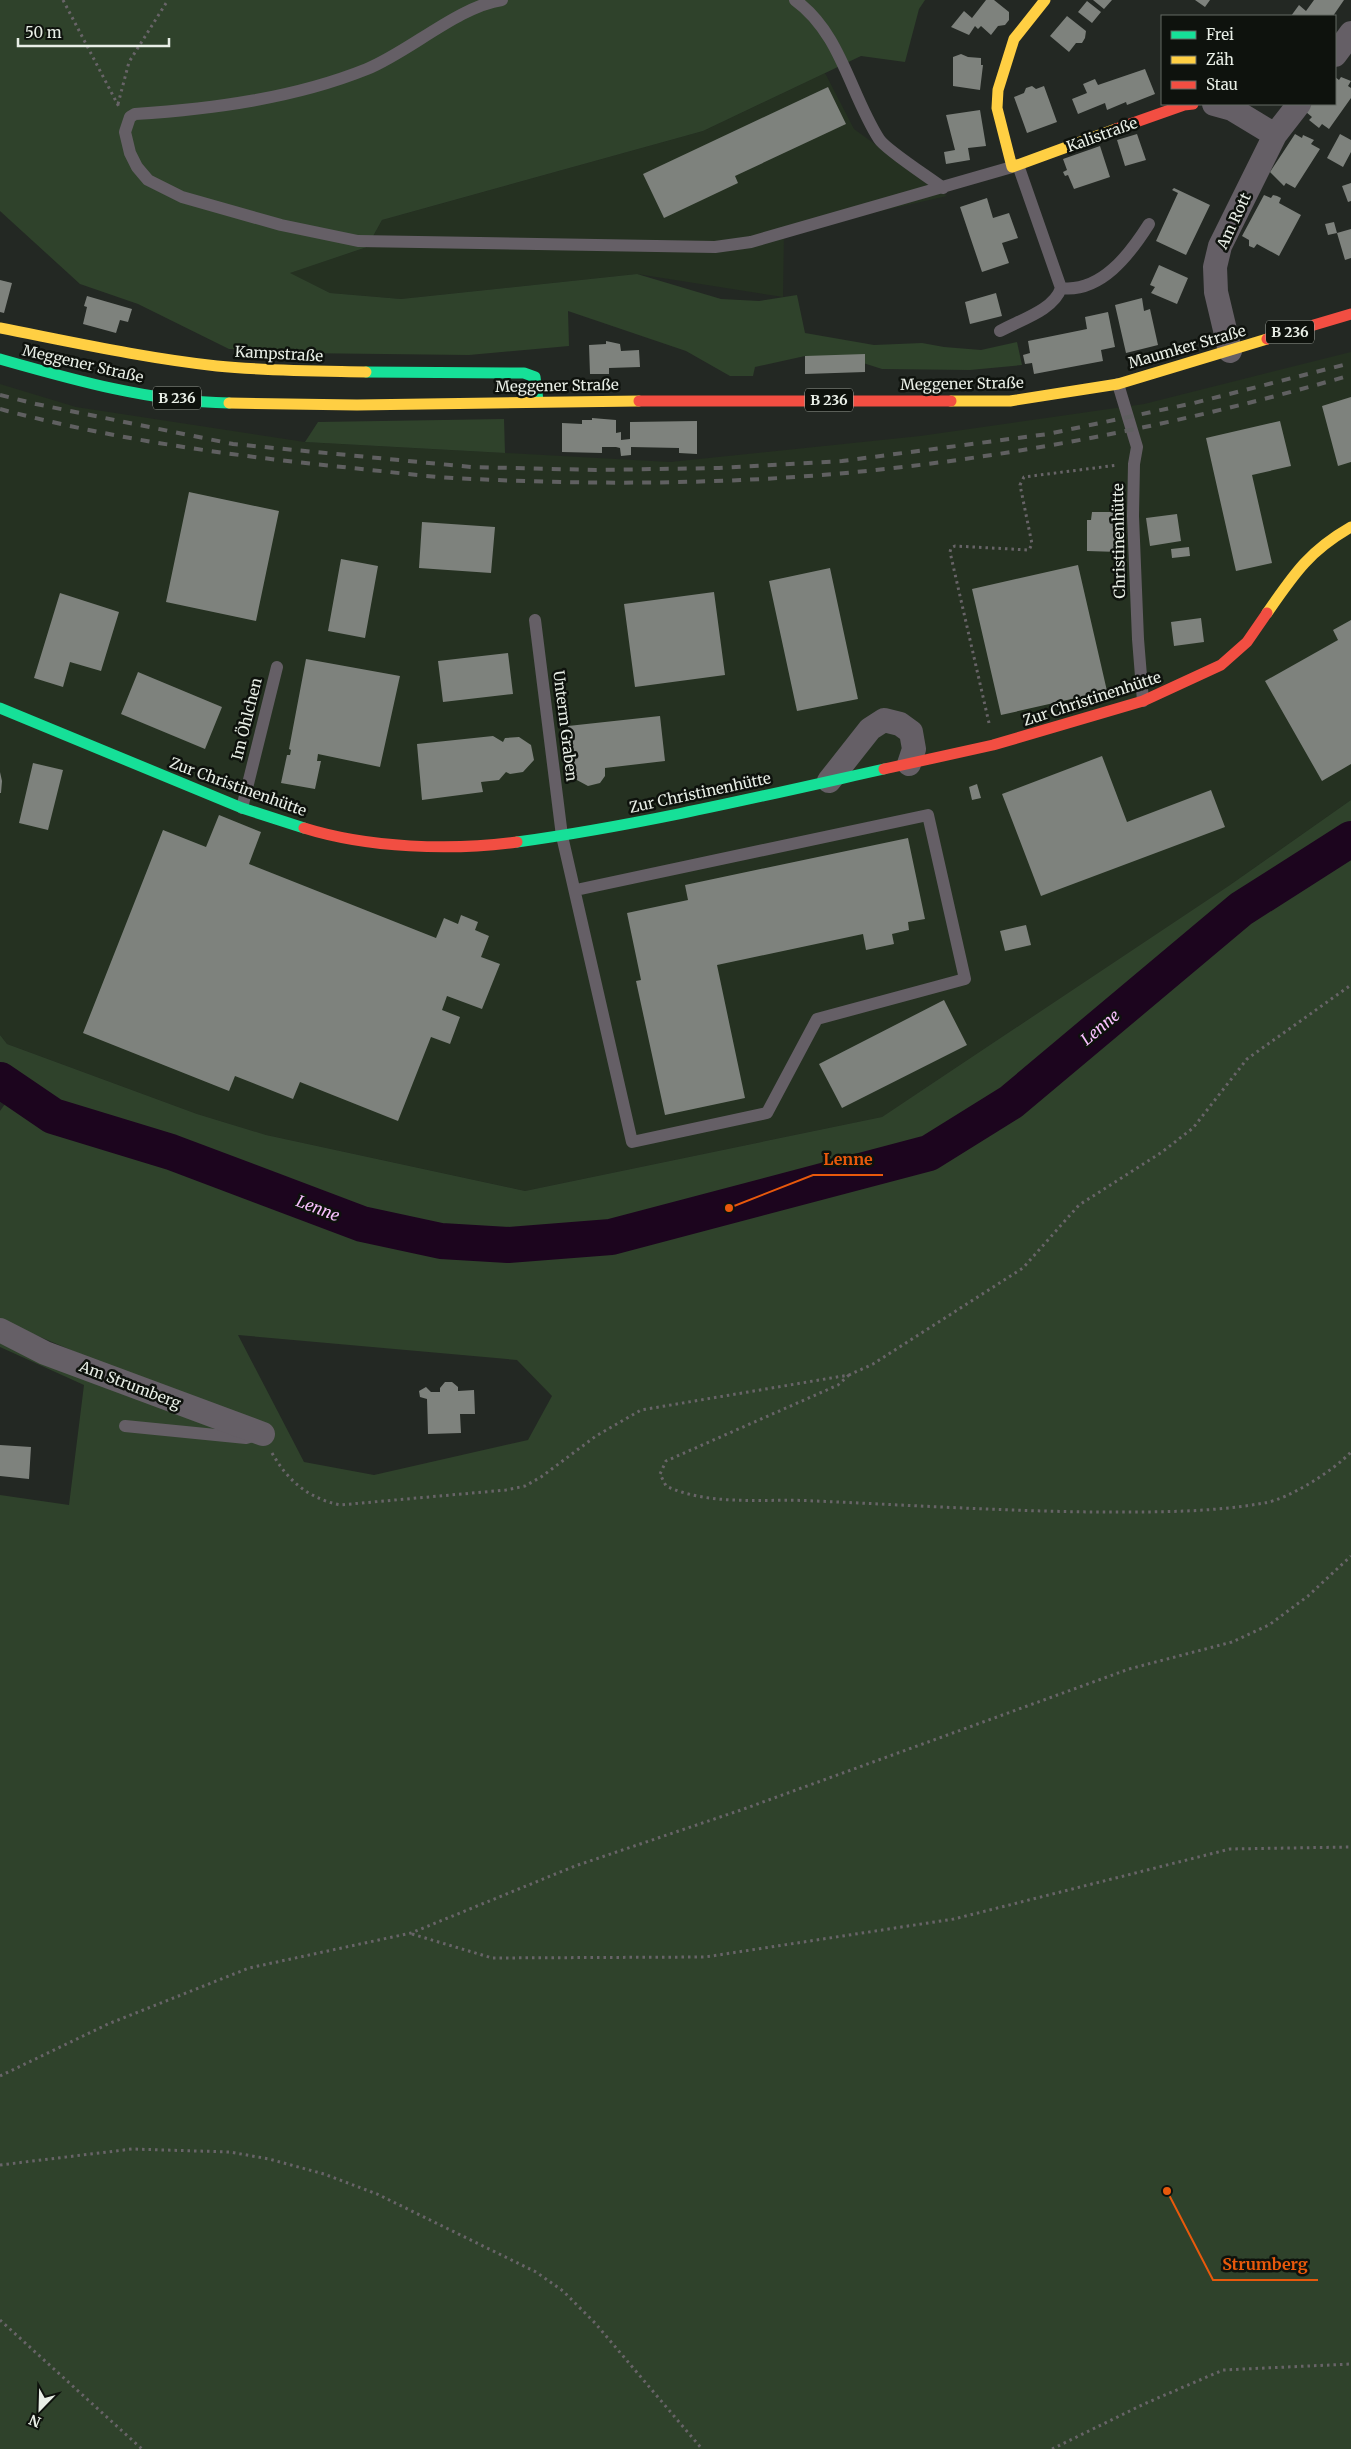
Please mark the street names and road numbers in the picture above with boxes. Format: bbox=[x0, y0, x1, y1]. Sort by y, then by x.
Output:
street label: Kalistraße bbox=[1064, 113, 1140, 156]
street label: Am Rott bbox=[1212, 190, 1255, 253]
street label: Maumker Straße bbox=[1126, 321, 1248, 372]
road number: B 236 bbox=[1266, 321, 1314, 344]
street label: Meggener Straße bbox=[21, 340, 146, 387]
street label: Kampstraße bbox=[234, 342, 324, 365]
street label: Meggener Straße bbox=[900, 373, 1024, 394]
street label: Meggener Straße bbox=[495, 375, 619, 396]
road number: B 236 bbox=[153, 386, 201, 409]
road number: B 236 bbox=[805, 388, 853, 412]
street label: Christinenhütte bbox=[1108, 483, 1129, 599]
street label: Zur Christinenhütte bbox=[1020, 667, 1164, 730]
street label: Unterm Graben bbox=[549, 669, 582, 782]
street label: Im Öhlchen bbox=[226, 676, 266, 762]
street label: Zur Christinenhütte bbox=[167, 753, 309, 820]
street label: Zur Christinenhütte bbox=[627, 768, 773, 817]
street label: Am Strumberg bbox=[76, 1356, 184, 1413]

